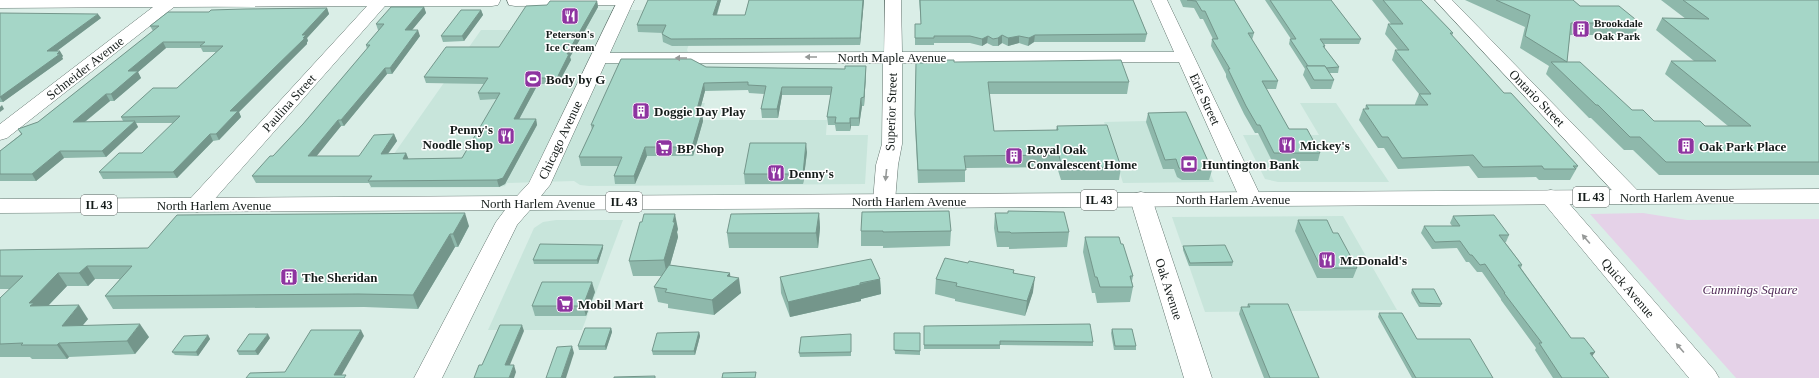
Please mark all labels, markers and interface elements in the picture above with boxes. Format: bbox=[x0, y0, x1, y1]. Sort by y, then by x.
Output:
restaurant icon: Peterson's Ice Cream bbox=[560, 6, 580, 26]
place label: Brookdale Oak Park bbox=[1594, 17, 1643, 42]
building icon: Brookdale Oak Park bbox=[1571, 19, 1591, 39]
place label: Peterson's Ice Cream bbox=[546, 28, 595, 53]
street label: Schneider Avenue bbox=[43, 33, 127, 103]
street label: North Maple Avenue bbox=[838, 50, 947, 65]
one-way arrow bbox=[804, 54, 817, 60]
one-way arrow bbox=[674, 55, 687, 61]
street label: Ontario Street bbox=[1506, 66, 1568, 130]
sports icon: Body by G bbox=[523, 69, 543, 89]
street label: Paulina Street bbox=[259, 71, 319, 135]
street label: Erie Street bbox=[1187, 71, 1224, 128]
place label: Body by G bbox=[546, 72, 605, 87]
street label: Superior Street bbox=[882, 72, 900, 151]
street label: Chicago Avenue bbox=[535, 98, 585, 182]
building icon: Doggie Day Play bbox=[631, 101, 651, 121]
place label: Doggie Day Play bbox=[654, 104, 746, 119]
place label: Penny's Noodle Shop bbox=[423, 122, 493, 152]
restaurant icon: Penny's Noodle Shop bbox=[496, 126, 516, 146]
restaurant icon: Mickey's bbox=[1277, 135, 1297, 155]
building icon: Oak Park Place bbox=[1676, 136, 1696, 156]
supermarket icon: BP Shop bbox=[654, 138, 674, 158]
place label: Mickey's bbox=[1300, 138, 1350, 153]
place label: Oak Park Place bbox=[1699, 139, 1787, 154]
place label: BP Shop bbox=[677, 141, 724, 156]
place label: Royal Oak Convalescent Home bbox=[1027, 142, 1137, 172]
building icon: Royal Oak Convalescent Home bbox=[1004, 146, 1024, 166]
bank icon: Huntington Bank bbox=[1179, 154, 1199, 174]
place label: Huntington Bank bbox=[1202, 157, 1300, 172]
restaurant icon: Denny's bbox=[766, 163, 786, 183]
place label: Denny's bbox=[789, 166, 834, 181]
one-way arrow bbox=[883, 169, 889, 181]
road number: IL 43 bbox=[1573, 187, 1609, 207]
road number: IL 43 bbox=[1081, 190, 1117, 210]
street label: North Harlem Avenue bbox=[1620, 190, 1735, 205]
road number: IL 43 bbox=[606, 192, 642, 212]
street label: North Harlem Avenue bbox=[1176, 192, 1291, 207]
street label: North Harlem Avenue bbox=[852, 194, 967, 209]
road number: IL 43 bbox=[81, 195, 117, 215]
street label: North Harlem Avenue bbox=[481, 196, 596, 211]
street label: North Harlem Avenue bbox=[157, 198, 272, 213]
one-way arrow bbox=[1582, 234, 1591, 244]
restaurant icon: McDonald's bbox=[1317, 250, 1337, 270]
place label: McDonald's bbox=[1340, 253, 1407, 268]
street label: Quick Avenue bbox=[1598, 255, 1658, 321]
street label: Oak Avenue bbox=[1152, 256, 1186, 322]
building icon: The Sheridan bbox=[279, 267, 299, 287]
place label: The Sheridan bbox=[302, 270, 378, 285]
park label: Cummings Square bbox=[1702, 282, 1798, 297]
supermarket icon: Mobil Mart bbox=[555, 294, 575, 314]
place label: Mobil Mart bbox=[578, 297, 644, 312]
one-way arrow bbox=[1675, 343, 1684, 354]

